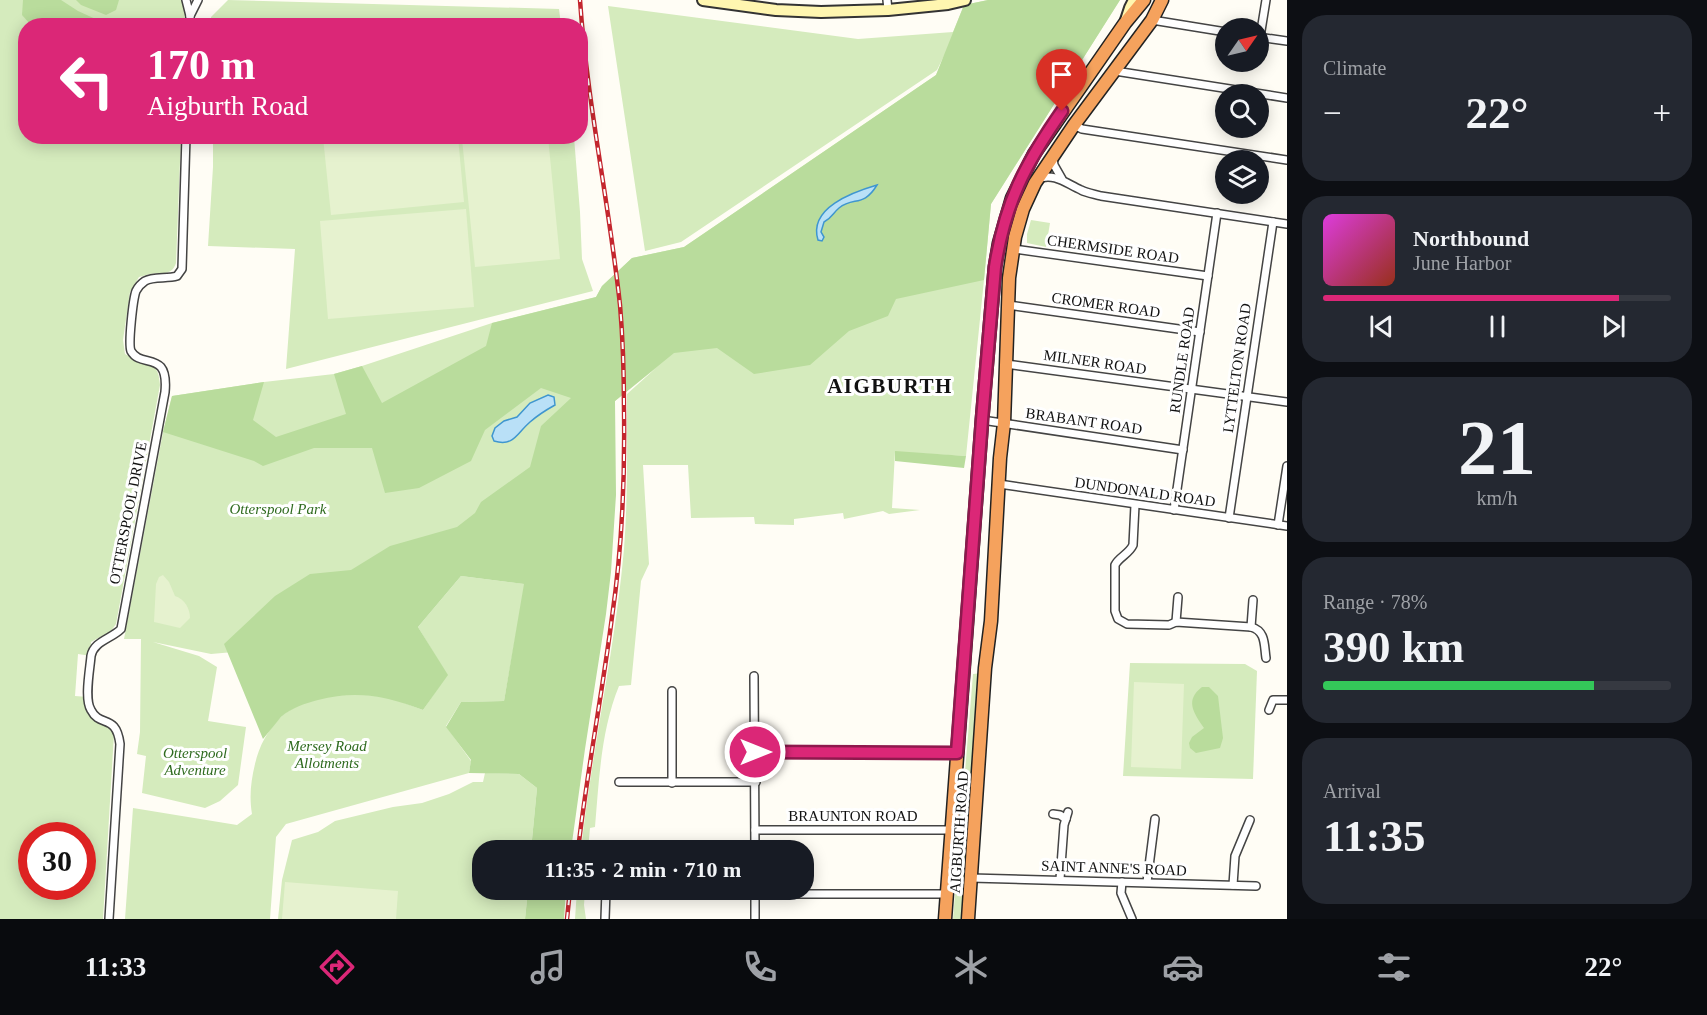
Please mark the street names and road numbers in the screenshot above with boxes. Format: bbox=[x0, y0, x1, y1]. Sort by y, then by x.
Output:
street label: CHERMSIDE ROAD bbox=[1046, 232, 1180, 266]
street label: CROMER ROAD bbox=[1051, 289, 1162, 321]
street label: LYTTELTON ROAD bbox=[1220, 302, 1254, 434]
street label: RUNDLE ROAD bbox=[1167, 306, 1197, 414]
street label: MILNER ROAD bbox=[1043, 347, 1148, 377]
street label: BRABANT ROAD bbox=[1025, 405, 1144, 437]
street label: OTTERSPOOL DRIVE bbox=[106, 440, 150, 586]
street label: DUNDONALD ROAD bbox=[1074, 474, 1217, 510]
street label: AIGBURTH ROAD bbox=[947, 770, 971, 894]
street label: BRAUNTON ROAD bbox=[788, 808, 918, 824]
street label: SAINT ANNE'S ROAD bbox=[1041, 857, 1187, 879]

